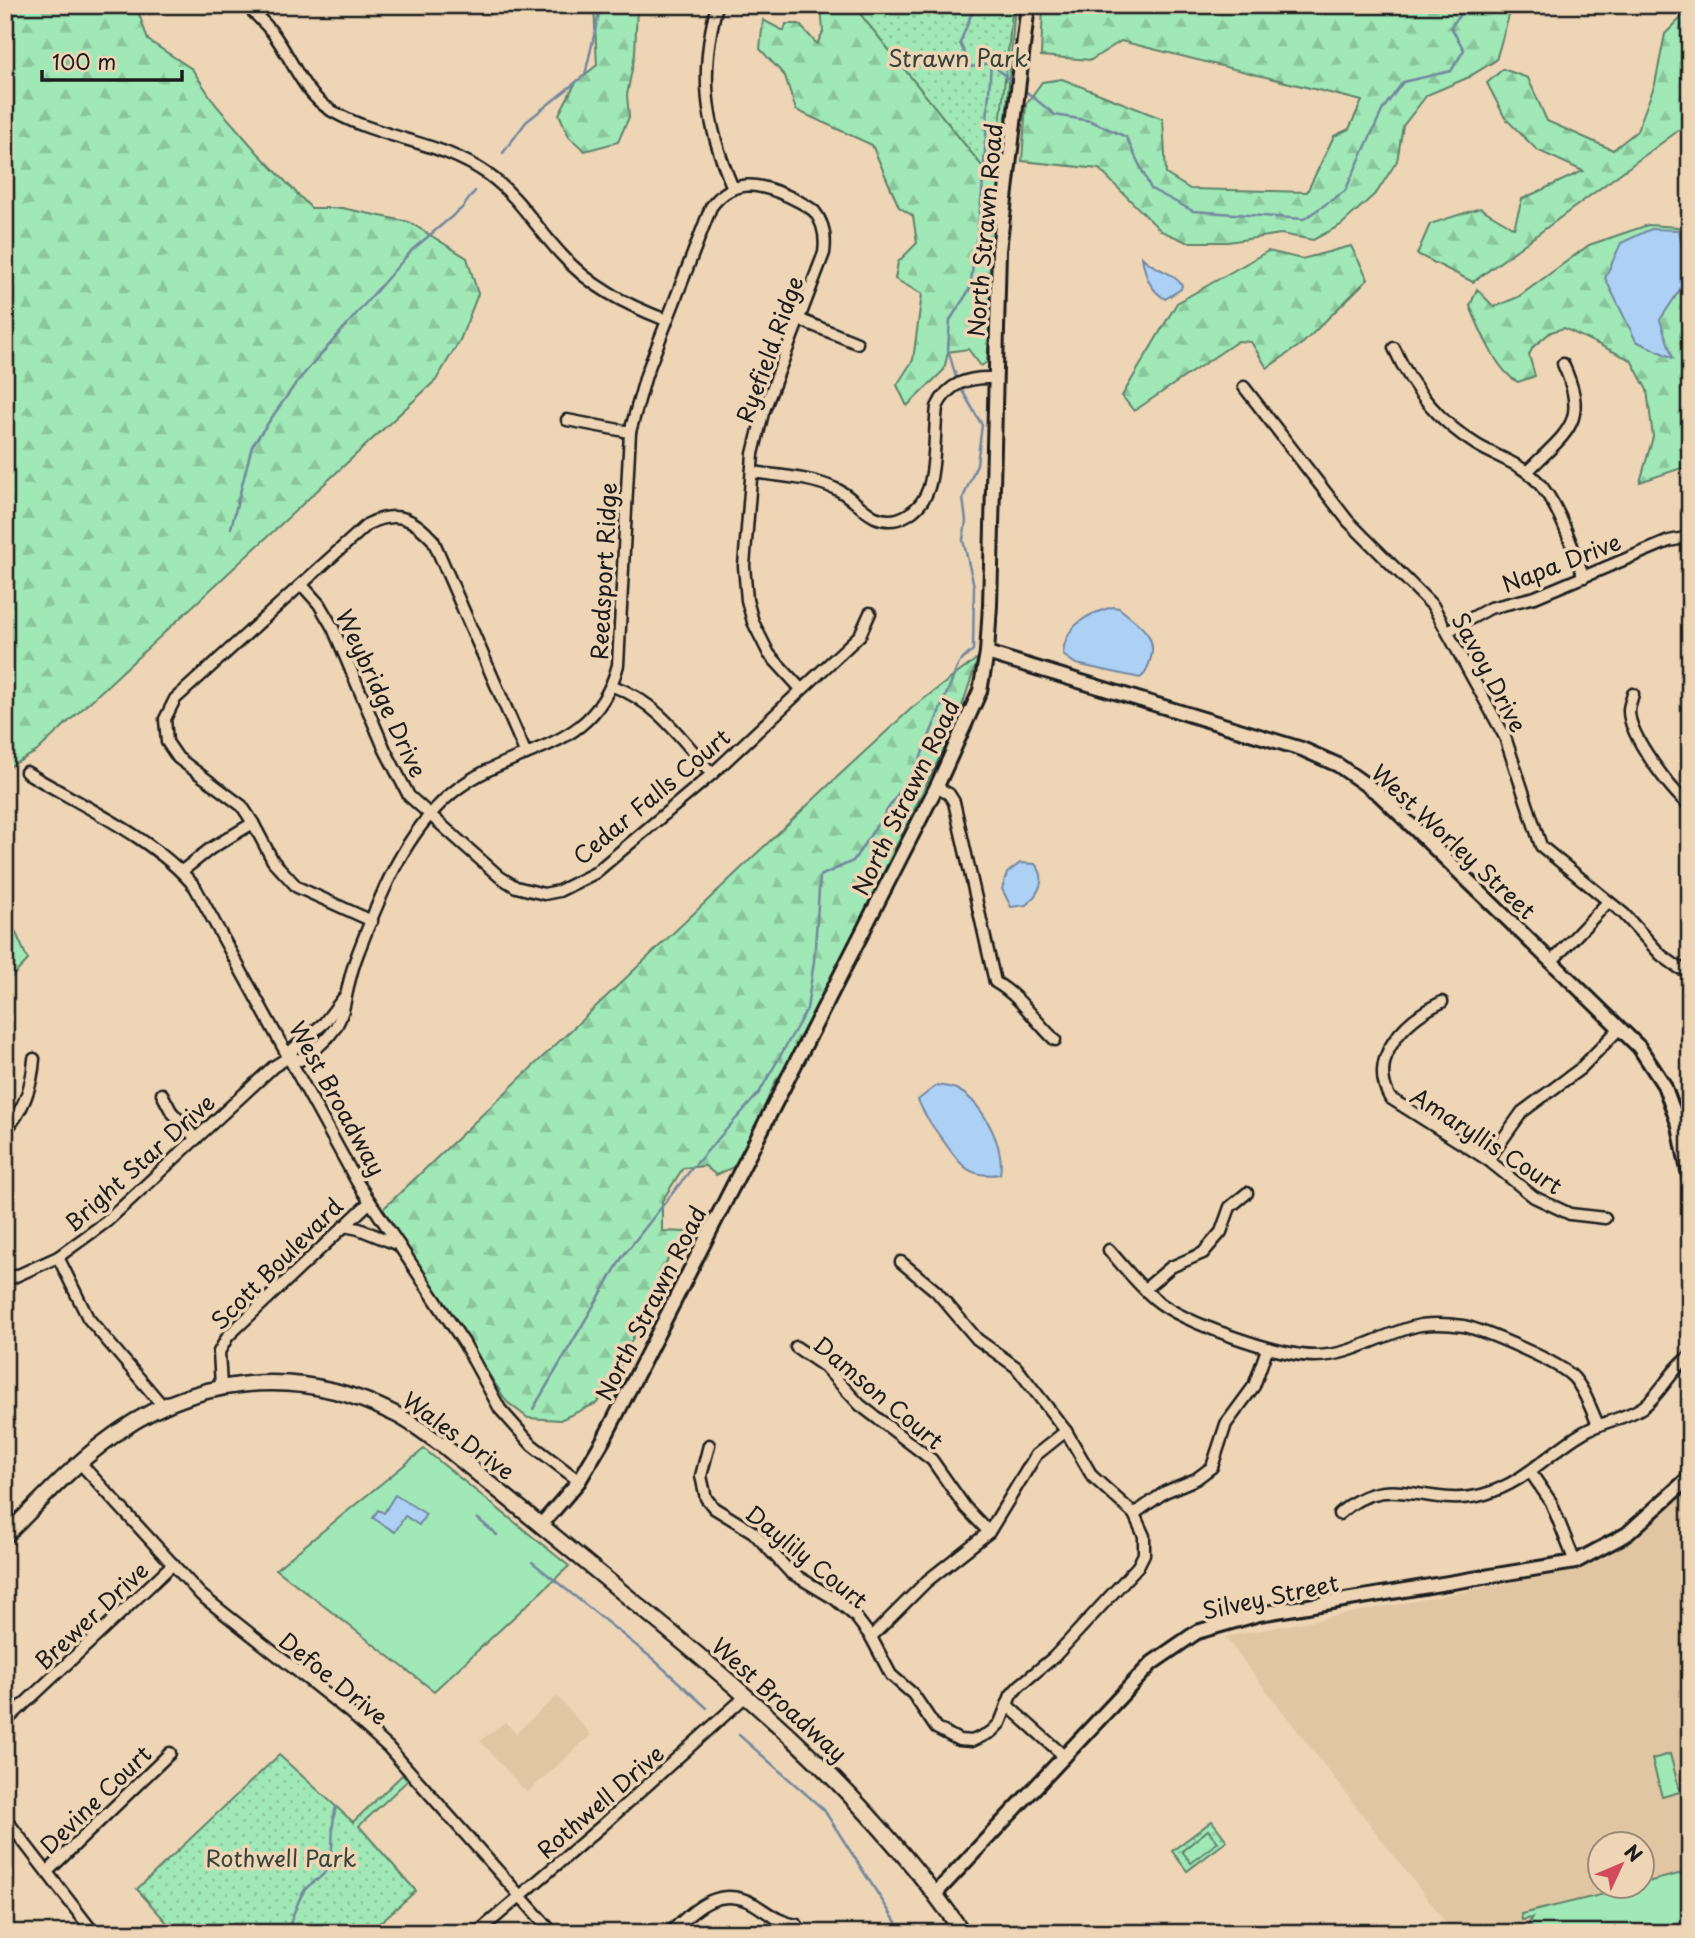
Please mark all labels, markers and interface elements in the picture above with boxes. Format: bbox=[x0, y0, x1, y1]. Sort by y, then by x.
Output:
scale bar bbox=[42, 38, 182, 82]
park label: Strawn Park bbox=[888, 40, 1028, 75]
text: 100 m bbox=[52, 45, 116, 77]
street label: North Strawn Road bbox=[957, 122, 1011, 338]
street label: Ryefield Ridge bbox=[726, 271, 812, 427]
street label: Reedsport Ridge bbox=[581, 481, 625, 661]
street label: Napa Drive bbox=[1496, 523, 1626, 601]
street label: Weybridge Drive bbox=[328, 603, 436, 783]
street label: Savoy Drive bbox=[1444, 606, 1536, 738]
street label: North Strawn Road bbox=[842, 693, 968, 901]
street label: Cedar Falls Court bbox=[565, 720, 737, 872]
street label: West Worley Street bbox=[1364, 755, 1544, 927]
street label: West Broadway bbox=[281, 1014, 395, 1182]
street label: Amaryllis Court bbox=[1404, 1078, 1570, 1202]
street label: Bright Star Drive bbox=[56, 1085, 222, 1239]
street label: Scott Boulevard bbox=[202, 1189, 350, 1337]
street label: North Strawn Road bbox=[586, 1200, 714, 1406]
street label: Damson Court bbox=[806, 1327, 952, 1457]
street label: Wales Drive bbox=[396, 1382, 522, 1488]
street label: Daylily Court bbox=[738, 1496, 876, 1616]
street label: Brewer Drive bbox=[26, 1553, 156, 1677]
street label: Silvey Street bbox=[1199, 1564, 1341, 1628]
street label: Defoe Drive bbox=[272, 1623, 396, 1733]
street label: West Broadway bbox=[704, 1628, 856, 1770]
street label: Rothwell Drive bbox=[529, 1736, 671, 1866]
street label: Devine Court bbox=[31, 1737, 159, 1861]
north arrow bbox=[1586, 1829, 1656, 1899]
text: N bbox=[1619, 1837, 1649, 1868]
park label: Rothwell Park bbox=[206, 1840, 356, 1875]

